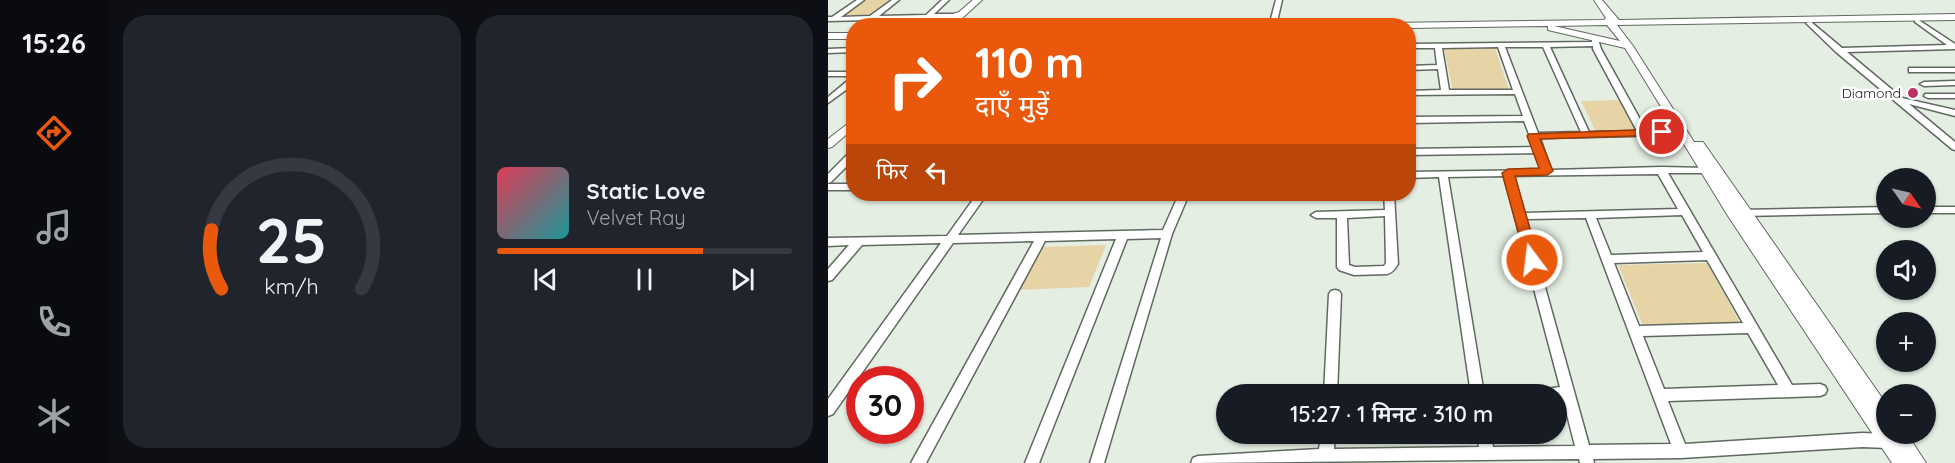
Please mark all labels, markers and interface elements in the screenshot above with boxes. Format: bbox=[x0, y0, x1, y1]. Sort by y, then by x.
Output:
text: 15:26 bbox=[22, 26, 86, 60]
text: 110 m bbox=[975, 36, 1084, 89]
icon: right bbox=[876, 42, 954, 120]
place label: Diamond bbox=[1842, 84, 1901, 102]
marker: Diamond bbox=[1906, 86, 1920, 100]
text: दाएँ मुड़ें bbox=[975, 88, 1049, 122]
pin bbox=[1636, 106, 1687, 157]
icon: directions bbox=[33, 112, 75, 154]
icon: arrive bbox=[1645, 115, 1678, 148]
icon: left bbox=[920, 156, 953, 189]
text: फिर bbox=[876, 157, 908, 185]
north arrow bbox=[1876, 168, 1936, 228]
map controls bbox=[1876, 168, 1936, 444]
text: Static Love bbox=[587, 177, 705, 205]
text: 25 bbox=[256, 201, 327, 279]
text: Velvet Ray bbox=[587, 205, 686, 230]
icon: music bbox=[33, 206, 75, 248]
position arrow bbox=[1500, 228, 1564, 292]
button: sound bbox=[1876, 240, 1936, 300]
icon: previous bbox=[529, 263, 562, 296]
icon: pause bbox=[628, 263, 661, 296]
icon: next bbox=[726, 263, 759, 296]
text: km/h bbox=[265, 273, 319, 299]
icon: phone bbox=[33, 301, 75, 343]
button: + bbox=[1876, 312, 1936, 372]
speed limit sign: 30 bbox=[846, 366, 924, 444]
button: − bbox=[1876, 384, 1936, 444]
icon: climate bbox=[33, 395, 75, 437]
text: 15:27 · 1 मिनट · 310 m bbox=[1290, 400, 1493, 428]

